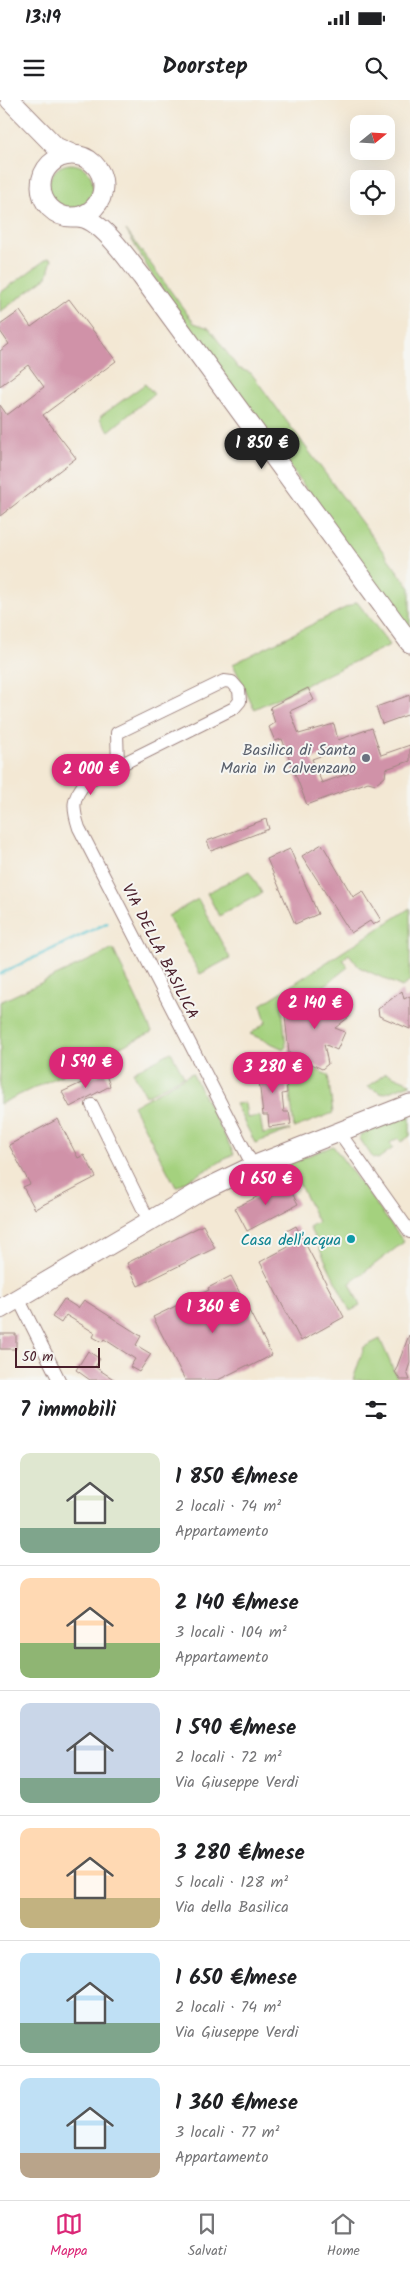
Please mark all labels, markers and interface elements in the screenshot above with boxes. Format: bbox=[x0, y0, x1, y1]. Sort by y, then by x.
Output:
text: 13:19 bbox=[25, 3, 61, 33]
text: Doorstep bbox=[162, 50, 248, 85]
icon: menu bbox=[20, 54, 48, 82]
icon: search bbox=[362, 54, 390, 82]
north arrow bbox=[350, 115, 395, 160]
map controls bbox=[350, 115, 395, 215]
button: locate bbox=[350, 170, 395, 215]
pin: 1 850 € bbox=[216, 428, 308, 470]
text: 1 850 € bbox=[235, 431, 289, 456]
place label: Basilica di Santa Maria in Calvenzano bbox=[220, 738, 356, 781]
marker: Basilica di Santa Maria in Calvenzano bbox=[360, 752, 372, 764]
pin: 2 000 € bbox=[45, 754, 137, 796]
text: 2 000 € bbox=[63, 757, 119, 782]
street label: VIA DELLA BASILICA bbox=[115, 879, 205, 1024]
pin: 2 140 € bbox=[269, 988, 361, 1030]
text: 2 140 € bbox=[288, 991, 342, 1016]
pin: 1 590 € bbox=[40, 1046, 132, 1089]
text: 1 590 € bbox=[60, 1050, 112, 1075]
pin: 3 280 € bbox=[227, 1052, 319, 1094]
text: 3 280 € bbox=[244, 1055, 302, 1080]
pin: 1 650 € bbox=[220, 1164, 312, 1206]
text: 1 650 € bbox=[240, 1167, 292, 1192]
place label: Casa dell'acqua bbox=[240, 1228, 341, 1253]
marker: Casa dell'acqua bbox=[345, 1233, 357, 1245]
pin: 1 360 € bbox=[167, 1292, 259, 1334]
text: 1 360 € bbox=[187, 1295, 239, 1320]
scale bar bbox=[15, 1345, 100, 1368]
text: 50 m bbox=[22, 1346, 53, 1368]
text: 7 immobili bbox=[20, 1394, 116, 1427]
icon: filters bbox=[362, 1396, 390, 1424]
text: 1 850 €/mese bbox=[175, 1461, 298, 1494]
icon: home bbox=[60, 1473, 120, 1533]
text: 2 locali · 74 m² bbox=[175, 1494, 281, 1519]
text: Appartamento bbox=[175, 1519, 268, 1544]
text: 2 140 €/mese bbox=[175, 1587, 299, 1620]
icon: home bbox=[60, 1598, 120, 1658]
text: 3 locali · 104 m² bbox=[175, 1620, 287, 1645]
text: Appartamento bbox=[175, 1645, 268, 1670]
text: 1 590 €/mese bbox=[175, 1712, 296, 1745]
icon: home bbox=[60, 1723, 120, 1783]
text: 2 locali · 72 m² bbox=[175, 1745, 282, 1770]
text: Via Giuseppe Verdi bbox=[175, 1770, 298, 1795]
text: 3 280 €/mese bbox=[175, 1837, 305, 1870]
icon: home bbox=[60, 1848, 120, 1908]
text: 5 locali · 128 m² bbox=[175, 1870, 288, 1895]
text: Via della Basilica bbox=[175, 1895, 289, 1920]
text: 1 650 €/mese bbox=[175, 1962, 297, 1995]
icon: home bbox=[60, 1973, 120, 2033]
text: 2 locali · 74 m² bbox=[175, 1995, 281, 2020]
text: Via Giuseppe Verdi bbox=[175, 2020, 298, 2045]
text: 1 360 €/mese bbox=[175, 2087, 298, 2120]
icon: home bbox=[60, 2098, 120, 2158]
text: 3 locali · 77 m² bbox=[175, 2120, 280, 2145]
text: Appartamento bbox=[175, 2145, 268, 2170]
tab: Mappa bbox=[50, 2210, 88, 2262]
tab: Salvati bbox=[188, 2210, 227, 2262]
tab: Home bbox=[327, 2210, 360, 2262]

